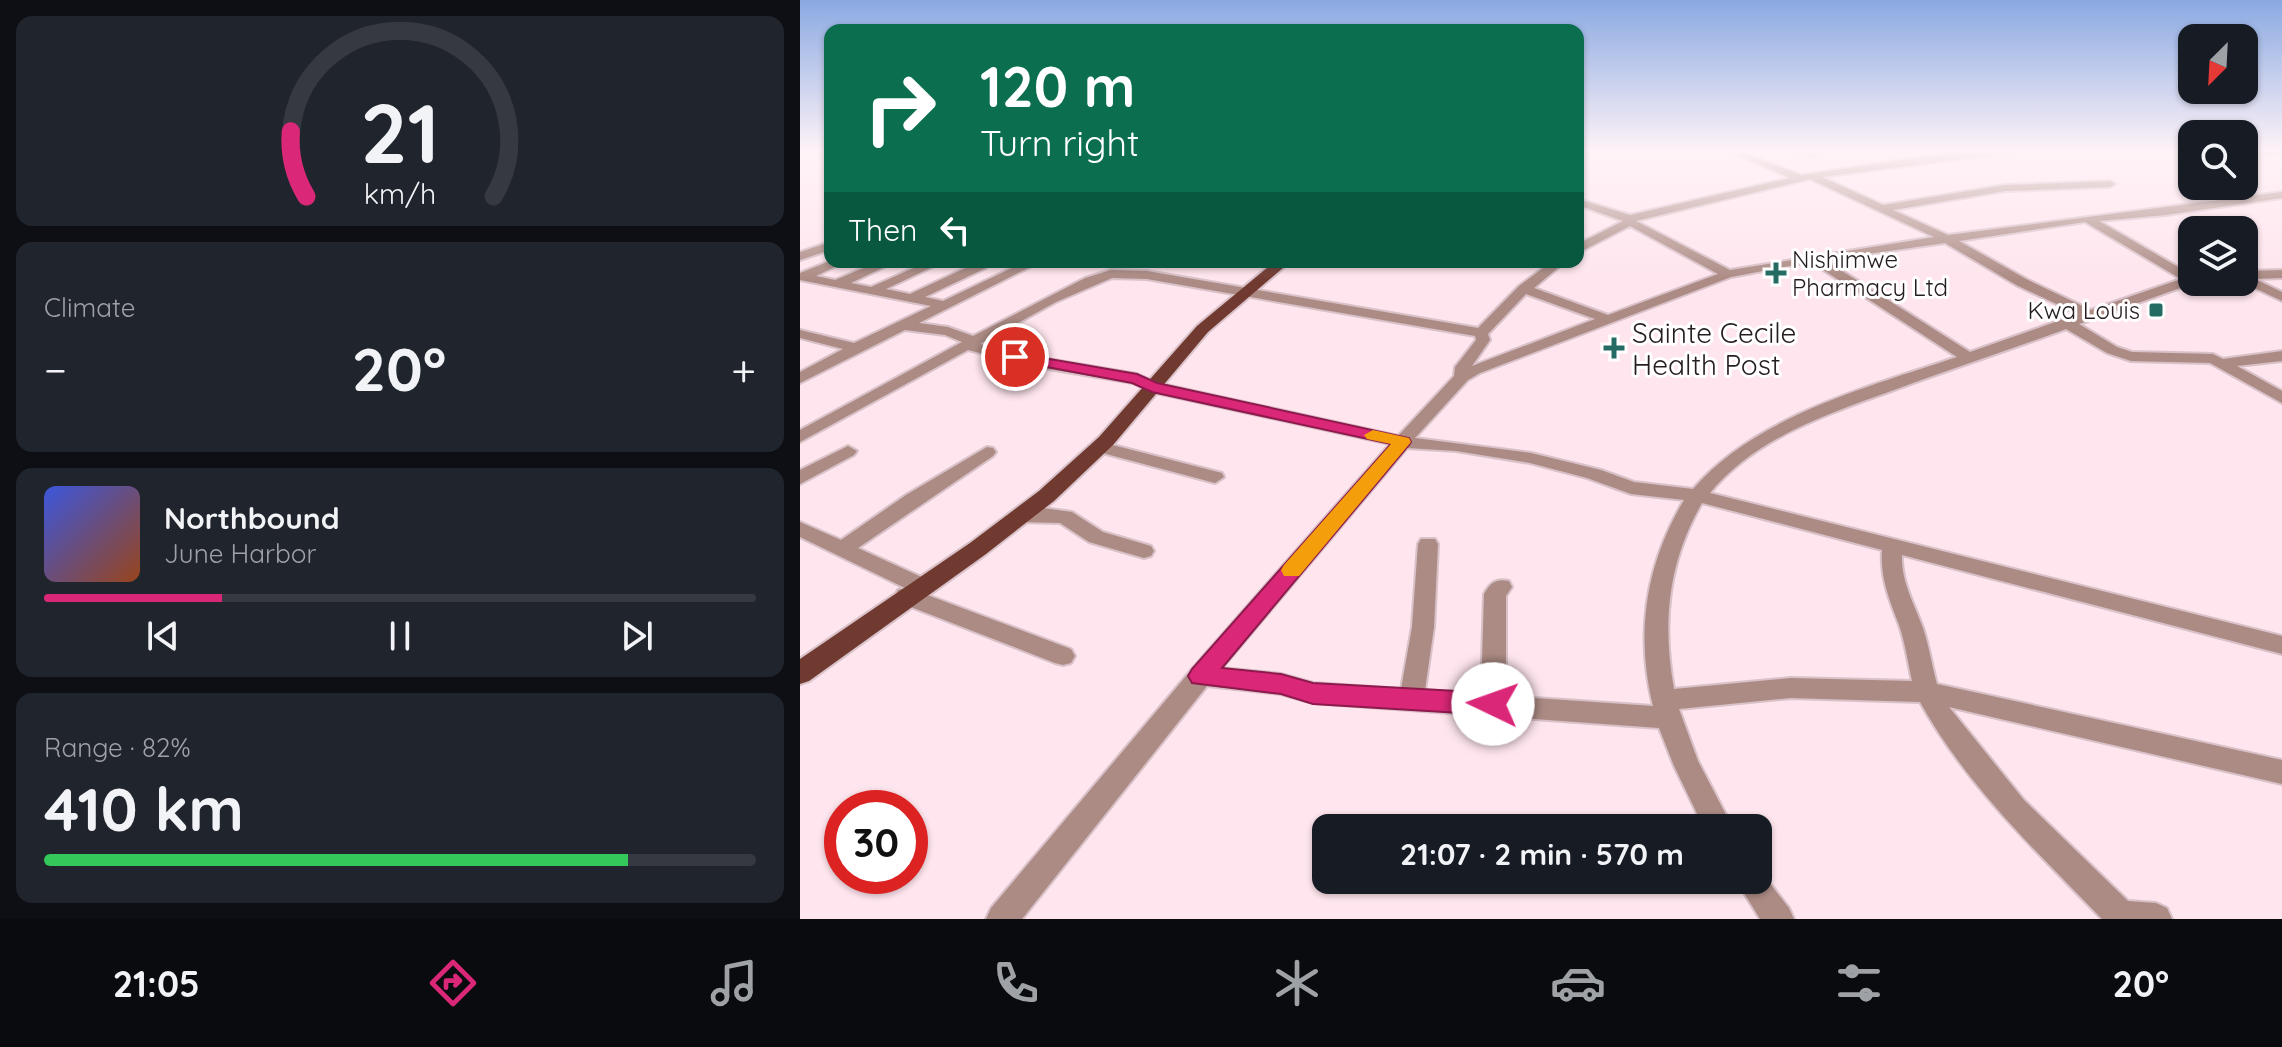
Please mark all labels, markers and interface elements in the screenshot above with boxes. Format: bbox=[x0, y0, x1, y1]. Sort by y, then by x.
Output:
north arrow bbox=[2178, 24, 2258, 104]
map controls bbox=[2178, 24, 2258, 296]
text: 120 m bbox=[980, 51, 1135, 121]
icon: right bbox=[848, 56, 952, 160]
text: 21 bbox=[360, 79, 440, 183]
text: Turn right bbox=[980, 120, 1139, 165]
button: search bbox=[2178, 120, 2258, 200]
text: km/h bbox=[364, 175, 436, 211]
icon: left bbox=[933, 208, 977, 252]
text: Then bbox=[848, 211, 917, 249]
button: layers bbox=[2178, 216, 2258, 296]
place label: Nishimwe Pharmacy Ltd bbox=[1792, 244, 1948, 302]
marker: Nishimwe Pharmacy Ltd bbox=[1767, 264, 1785, 282]
text: Climate bbox=[44, 291, 135, 324]
place label: Kwa Louis bbox=[2028, 295, 2140, 325]
marker: Kwa Louis bbox=[2147, 301, 2165, 319]
place label: Sainte Cecile Health Post bbox=[1632, 315, 1796, 382]
pin bbox=[981, 323, 1049, 391]
text: 20° bbox=[352, 331, 446, 406]
icon: arrive bbox=[993, 335, 1037, 379]
marker: Sainte Cecile Health Post bbox=[1603, 337, 1625, 359]
text: − bbox=[44, 342, 67, 397]
text: + bbox=[731, 342, 756, 397]
text: Northbound bbox=[164, 499, 340, 537]
text: June Harbor bbox=[164, 537, 316, 570]
icon: previous bbox=[141, 614, 185, 658]
icon: pause bbox=[378, 614, 422, 658]
icon: next bbox=[615, 614, 659, 658]
position arrow bbox=[1451, 662, 1535, 746]
text: Range · 82% bbox=[44, 731, 191, 764]
text: 410 km bbox=[44, 771, 244, 846]
speed limit sign: 30 bbox=[824, 790, 928, 894]
text: 21:07 · 2 min · 570 m bbox=[1400, 835, 1684, 873]
icon: directions bbox=[425, 955, 481, 1011]
icon: music bbox=[706, 955, 762, 1011]
icon: phone bbox=[988, 955, 1044, 1011]
icon: climate bbox=[1269, 955, 1325, 1011]
icon: car bbox=[1550, 955, 1606, 1011]
icon: filters bbox=[1831, 955, 1887, 1011]
text: 21:05 bbox=[113, 961, 200, 1006]
text: 20° bbox=[2113, 961, 2169, 1006]

